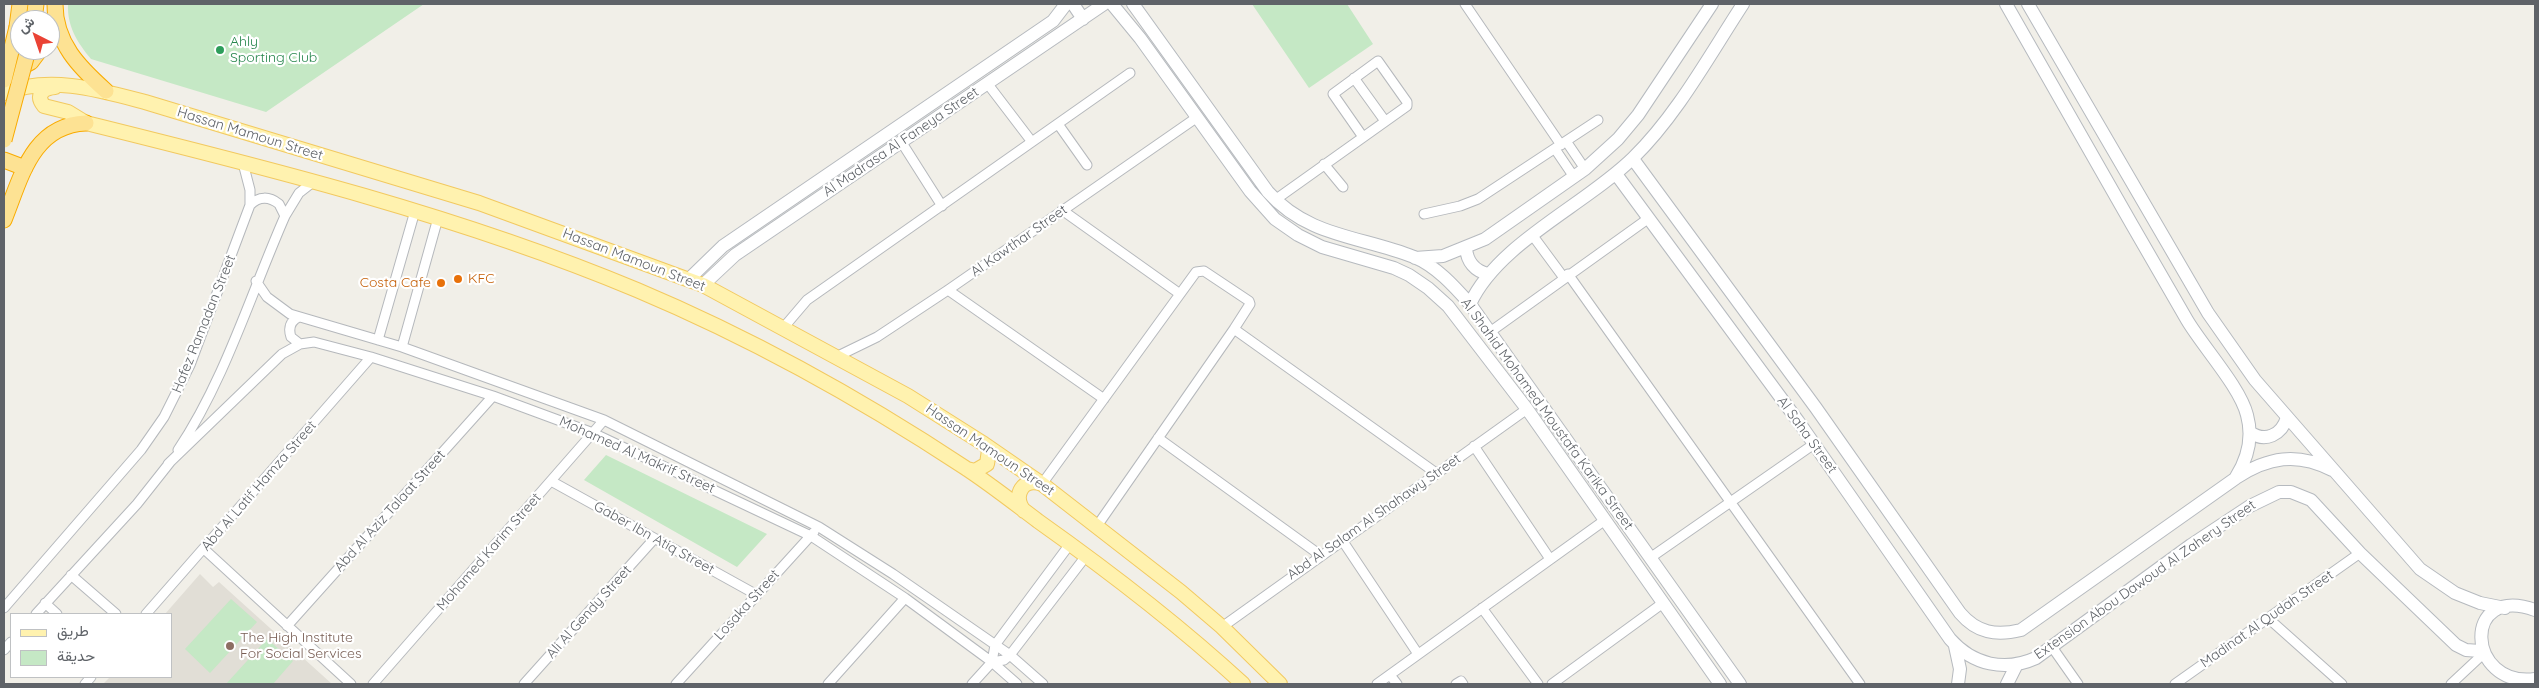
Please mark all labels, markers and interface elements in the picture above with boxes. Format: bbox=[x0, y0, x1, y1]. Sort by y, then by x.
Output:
north arrow bbox=[10, 10, 60, 60]
text: ش bbox=[14, 12, 38, 37]
place label: Ahly Sporting Club bbox=[230, 34, 317, 66]
marker: Ahly Sporting Club bbox=[214, 44, 226, 56]
street label: Al Madrasa Al Faneya Street bbox=[820, 84, 982, 200]
street label: Hassan Mamoun Street bbox=[175, 104, 325, 164]
street label: Al Kawthar Street bbox=[968, 201, 1070, 281]
street label: Hassan Mamoun Street bbox=[560, 225, 708, 295]
street label: Hafez Ramadan Street bbox=[169, 252, 239, 396]
place label: KFC bbox=[468, 271, 494, 287]
marker: KFC bbox=[452, 273, 464, 285]
place label: Costa Cafe bbox=[360, 275, 431, 291]
marker: Costa Cafe bbox=[435, 277, 447, 289]
street label: Al Shahid Mohamed Moustafa Karika Street bbox=[1457, 295, 1637, 533]
street label: Al Saha Street bbox=[1773, 393, 1841, 477]
street label: Hassan Mamoun Street bbox=[922, 401, 1058, 499]
street label: Mohamed Al Makrif Street bbox=[557, 413, 717, 497]
street label: Abd Al Latif Hamza Street bbox=[198, 417, 320, 555]
street label: Abd Al Aziz Talaat Street bbox=[331, 447, 449, 575]
street label: Abd Al Salam Al Shahawy Street bbox=[1284, 450, 1464, 584]
street label: Mohamed Karim Street bbox=[433, 490, 545, 614]
street label: Extension Abou Dawoud Al Zahery Street bbox=[2031, 497, 2259, 663]
street label: Gaber Ibn Atiq Street bbox=[591, 498, 717, 578]
street label: Ali Al Gendy Street bbox=[543, 562, 635, 662]
street label: Losaka Street bbox=[711, 566, 783, 644]
street label: Madinat Al Qudah Street bbox=[2197, 567, 2337, 671]
legend bbox=[10, 613, 172, 678]
text: طريق bbox=[57, 621, 89, 640]
place label: The High Institute For Social Services bbox=[240, 630, 361, 662]
marker: The High Institute For Social Services bbox=[224, 640, 236, 652]
text: حديقة bbox=[57, 646, 95, 665]

